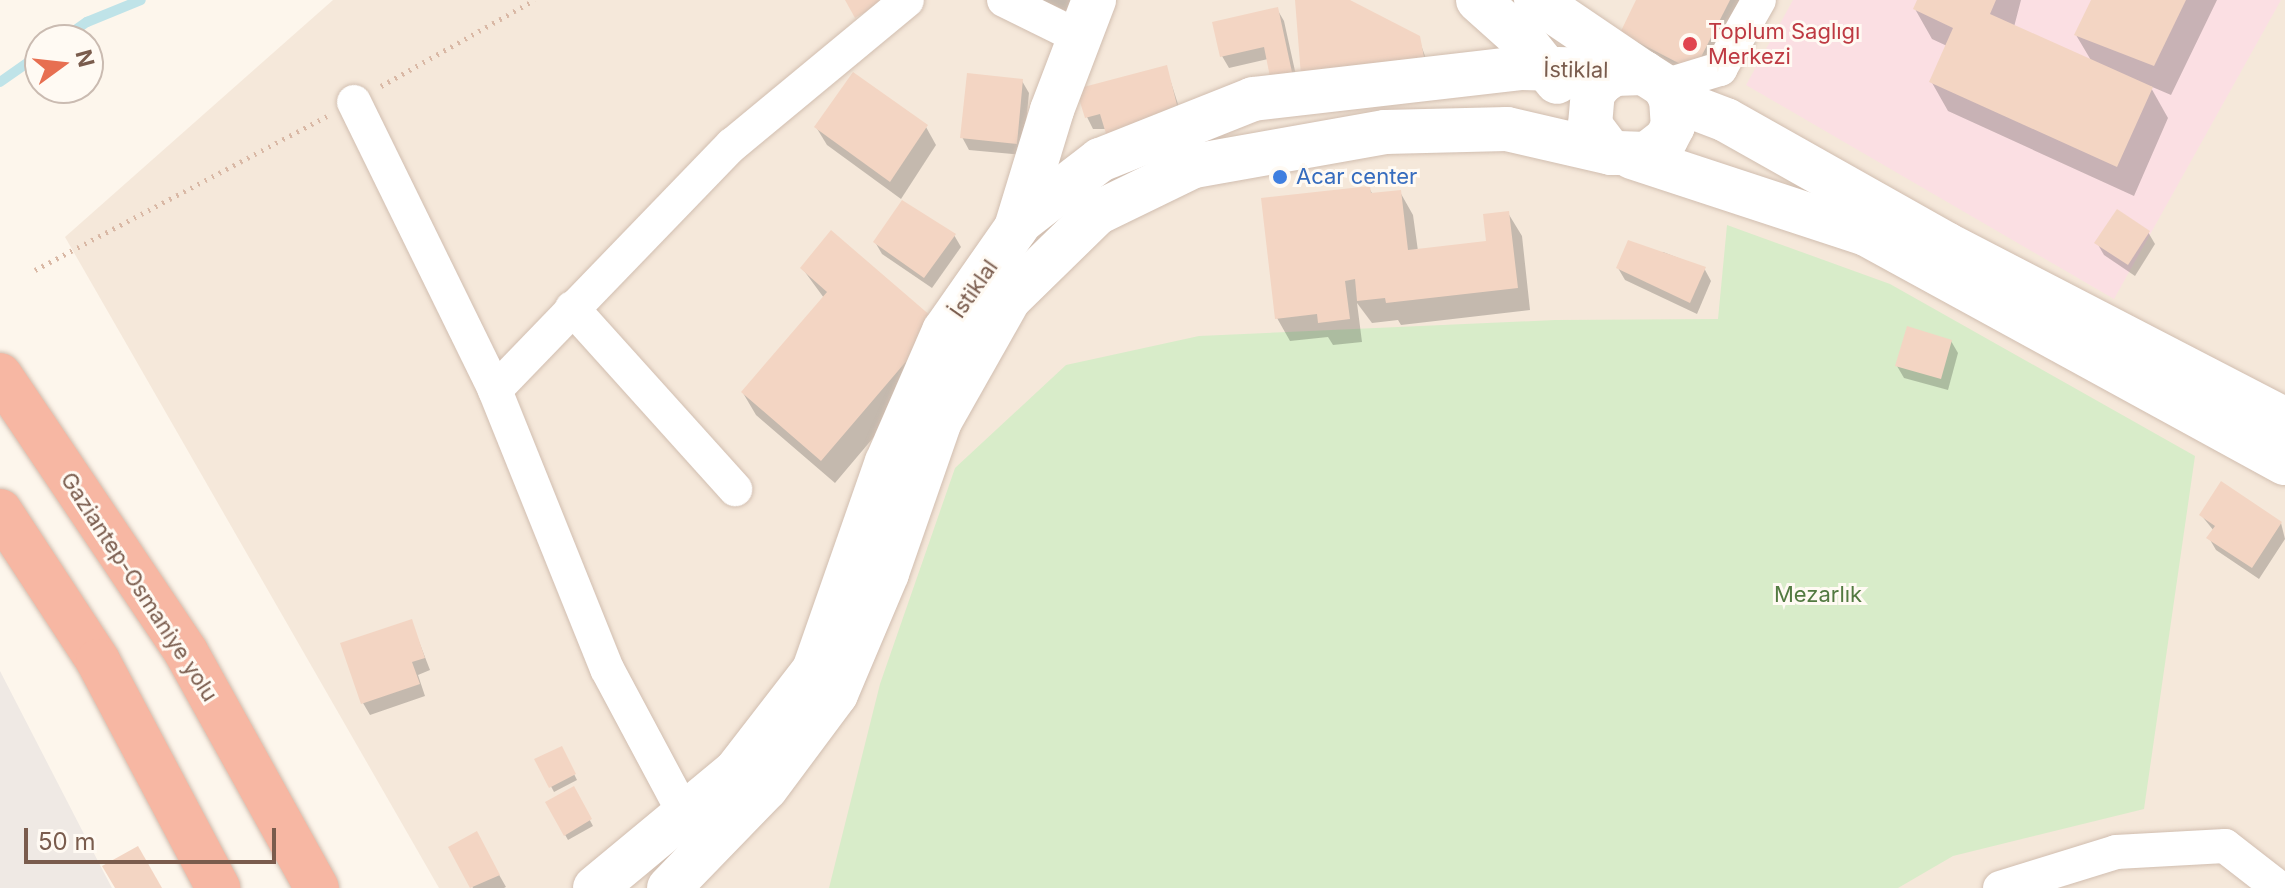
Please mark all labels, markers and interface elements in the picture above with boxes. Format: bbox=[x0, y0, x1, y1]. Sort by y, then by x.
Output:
place label: Toplum Saglıgı Merkezi bbox=[1708, 18, 1860, 70]
north arrow bbox=[24, 24, 104, 104]
marker: Toplum Saglıgı Merkezi bbox=[1679, 33, 1701, 55]
text: N bbox=[71, 47, 100, 70]
street label: İstiklal bbox=[1543, 56, 1609, 84]
place label: Acar center bbox=[1296, 164, 1417, 190]
marker: Acar center bbox=[1271, 168, 1289, 186]
street label: İstiklal bbox=[945, 255, 1003, 323]
street label: Gaziantep-Osmaniye yolu bbox=[55, 468, 223, 706]
park label: Mezarlık bbox=[1774, 582, 1862, 608]
scale bar bbox=[28, 812, 280, 862]
text: 50 m bbox=[38, 827, 96, 856]

